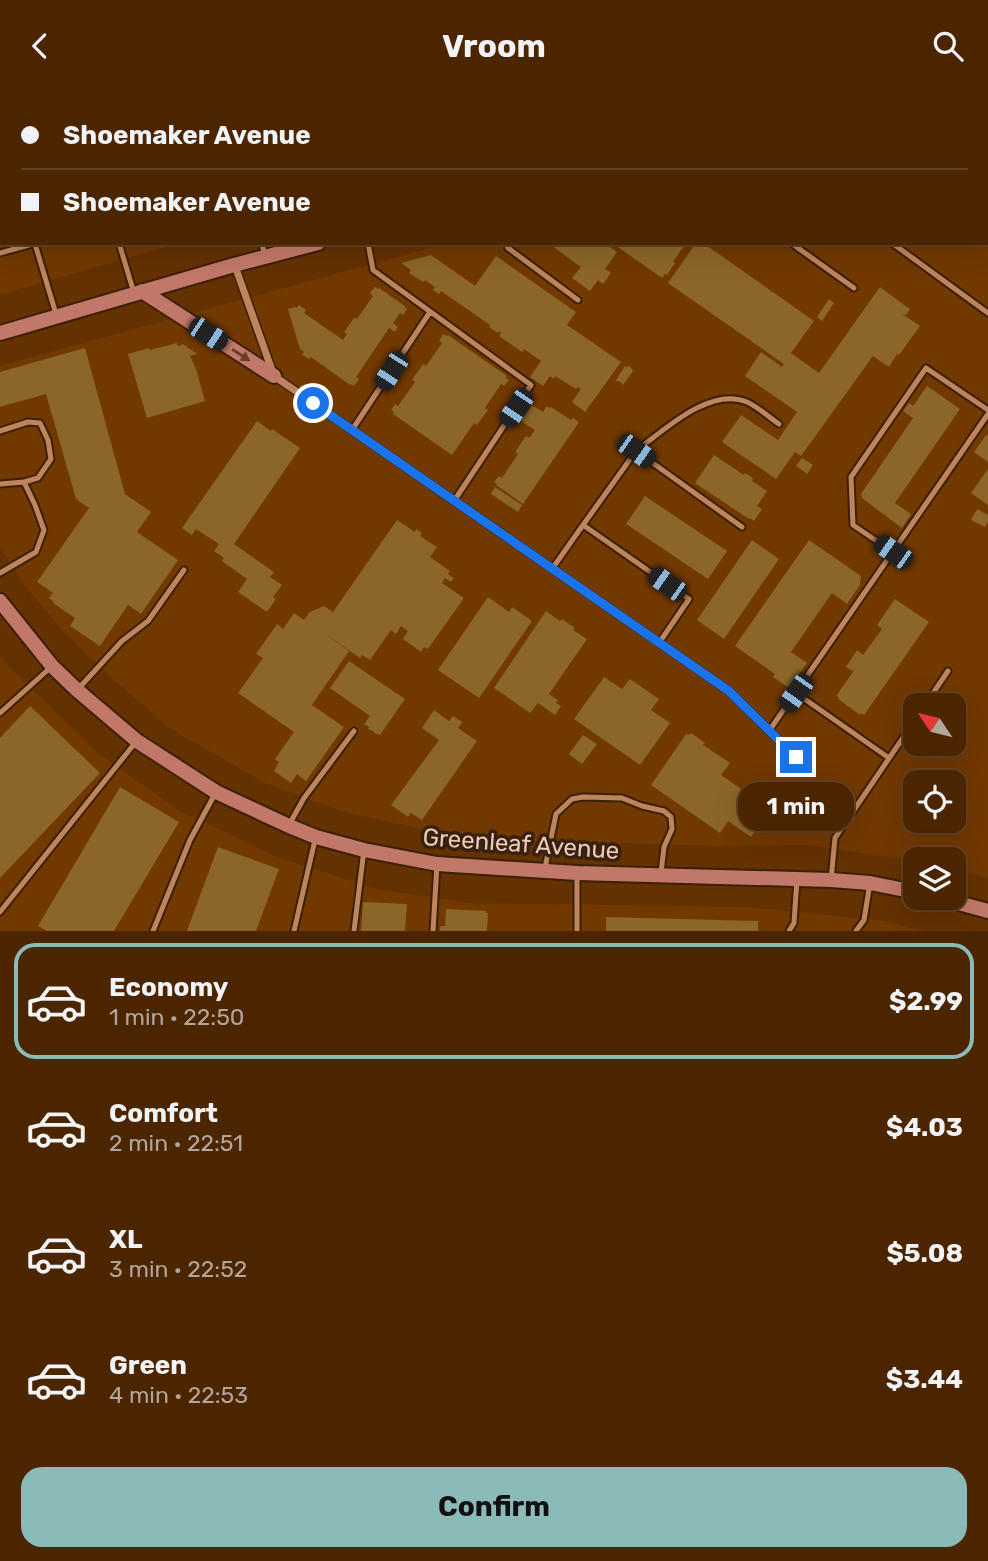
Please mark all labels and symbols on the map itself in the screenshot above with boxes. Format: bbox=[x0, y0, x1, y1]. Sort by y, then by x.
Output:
car bbox=[185, 314, 232, 354]
one-way arrow bbox=[231, 348, 251, 361]
car bbox=[371, 348, 412, 394]
car bbox=[496, 385, 537, 431]
route start bbox=[297, 387, 329, 419]
car bbox=[613, 430, 660, 472]
car bbox=[870, 531, 917, 573]
car bbox=[644, 563, 691, 605]
car bbox=[776, 670, 817, 716]
north arrow bbox=[903, 693, 966, 756]
route end bbox=[780, 741, 812, 773]
callout: 1 min bbox=[738, 781, 854, 831]
street label: Greenleaf Avenue bbox=[422, 823, 620, 865]

